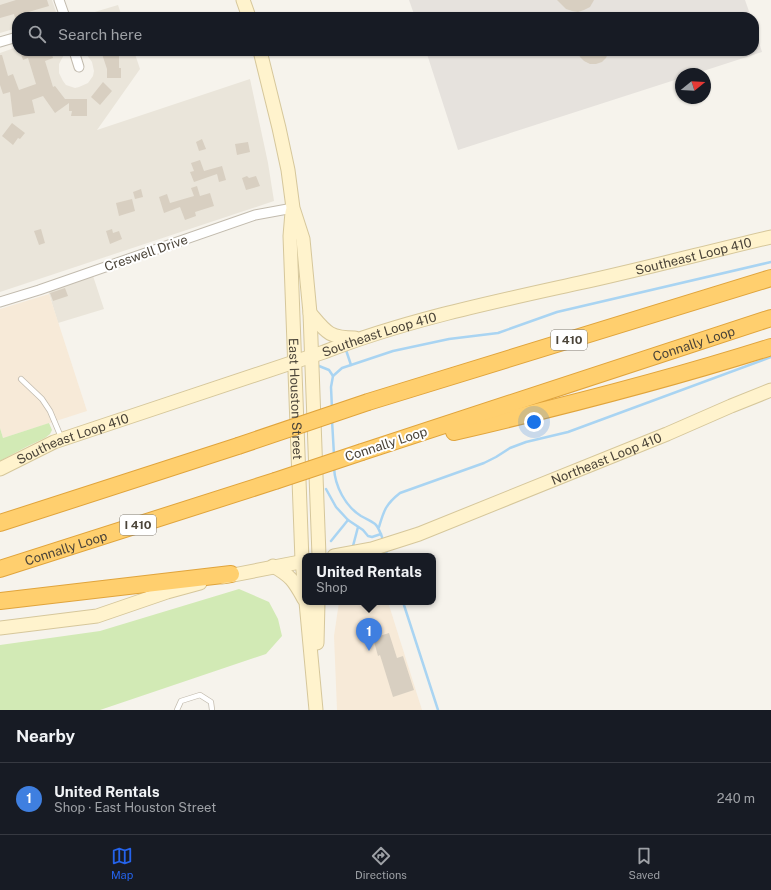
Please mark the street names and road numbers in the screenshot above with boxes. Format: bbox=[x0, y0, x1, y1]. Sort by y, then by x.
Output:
street label: Creswell Drive bbox=[102, 232, 190, 274]
street label: Southeast Loop 410 bbox=[634, 234, 753, 277]
street label: Southeast Loop 410 bbox=[320, 309, 438, 360]
street label: Connally Loop bbox=[651, 323, 737, 364]
road number: I 410 bbox=[551, 330, 587, 350]
street label: East Houston Street bbox=[286, 338, 306, 460]
street label: Southeast Loop 410 bbox=[14, 410, 131, 467]
street label: Connally Loop bbox=[343, 424, 429, 464]
street label: Northeast Loop 410 bbox=[549, 429, 664, 487]
road number: I 410 bbox=[120, 515, 156, 535]
street label: Connally Loop bbox=[23, 528, 109, 568]

